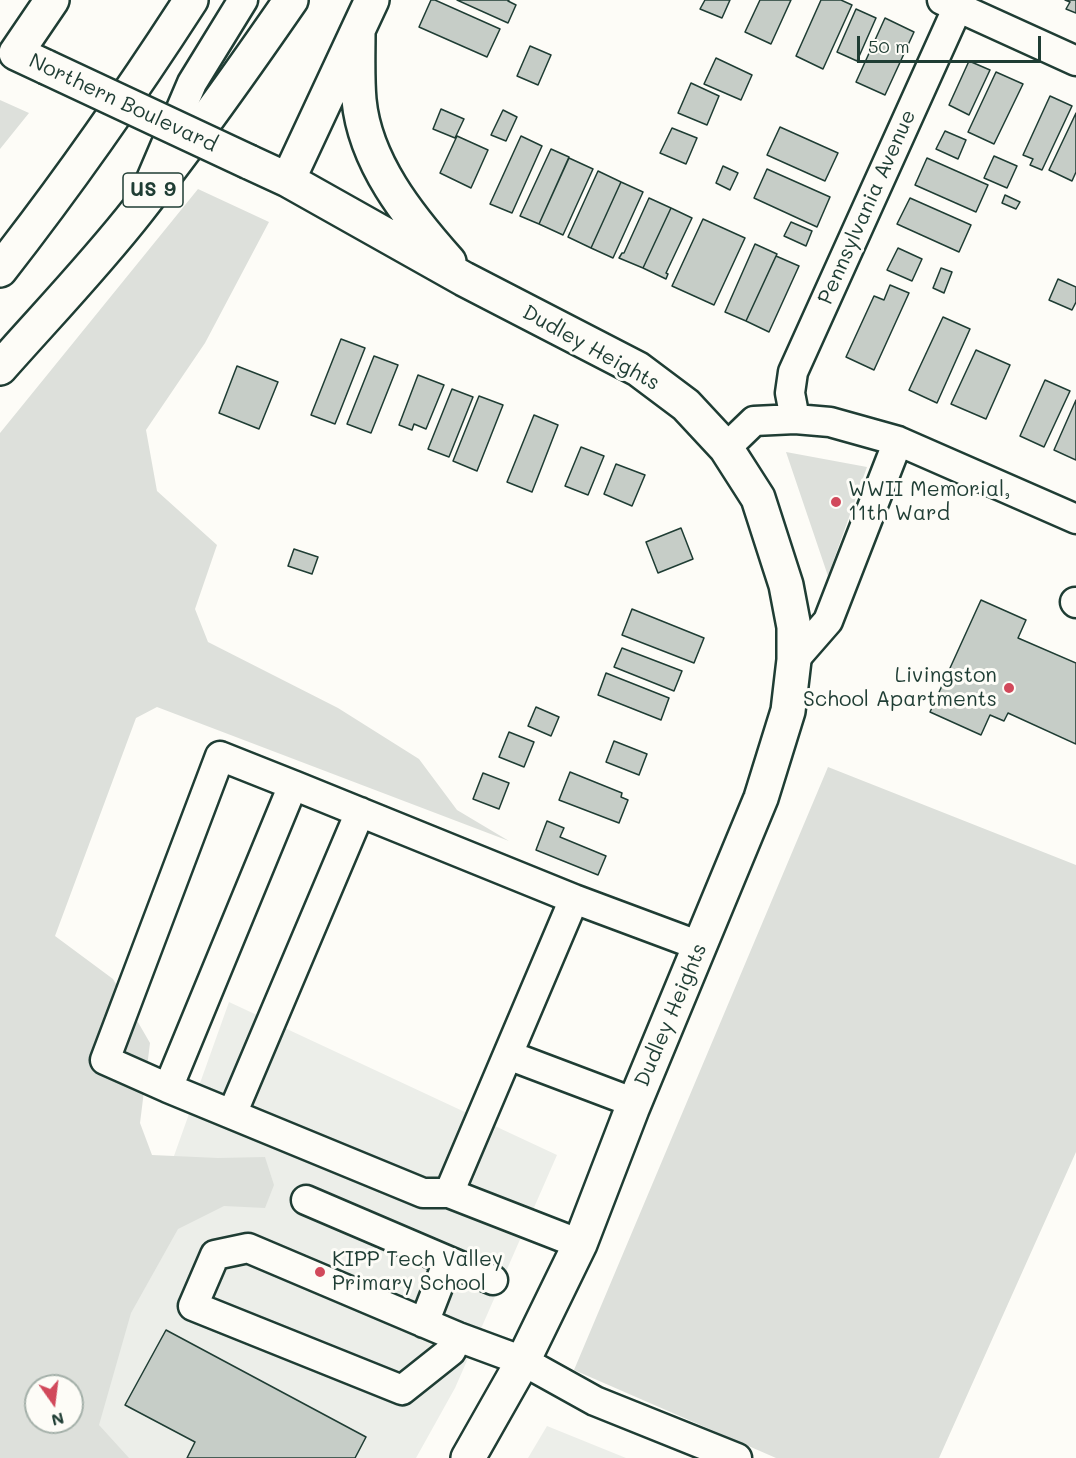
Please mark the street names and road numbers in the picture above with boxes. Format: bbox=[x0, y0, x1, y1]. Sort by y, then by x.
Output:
street label: Northern Boulevard bbox=[25, 48, 221, 158]
street label: Pennsylvania Avenue bbox=[813, 106, 921, 308]
road number: US 9 bbox=[123, 173, 183, 207]
street label: Dudley Heights bbox=[518, 300, 664, 396]
street label: Dudley Heights bbox=[630, 940, 712, 1090]

